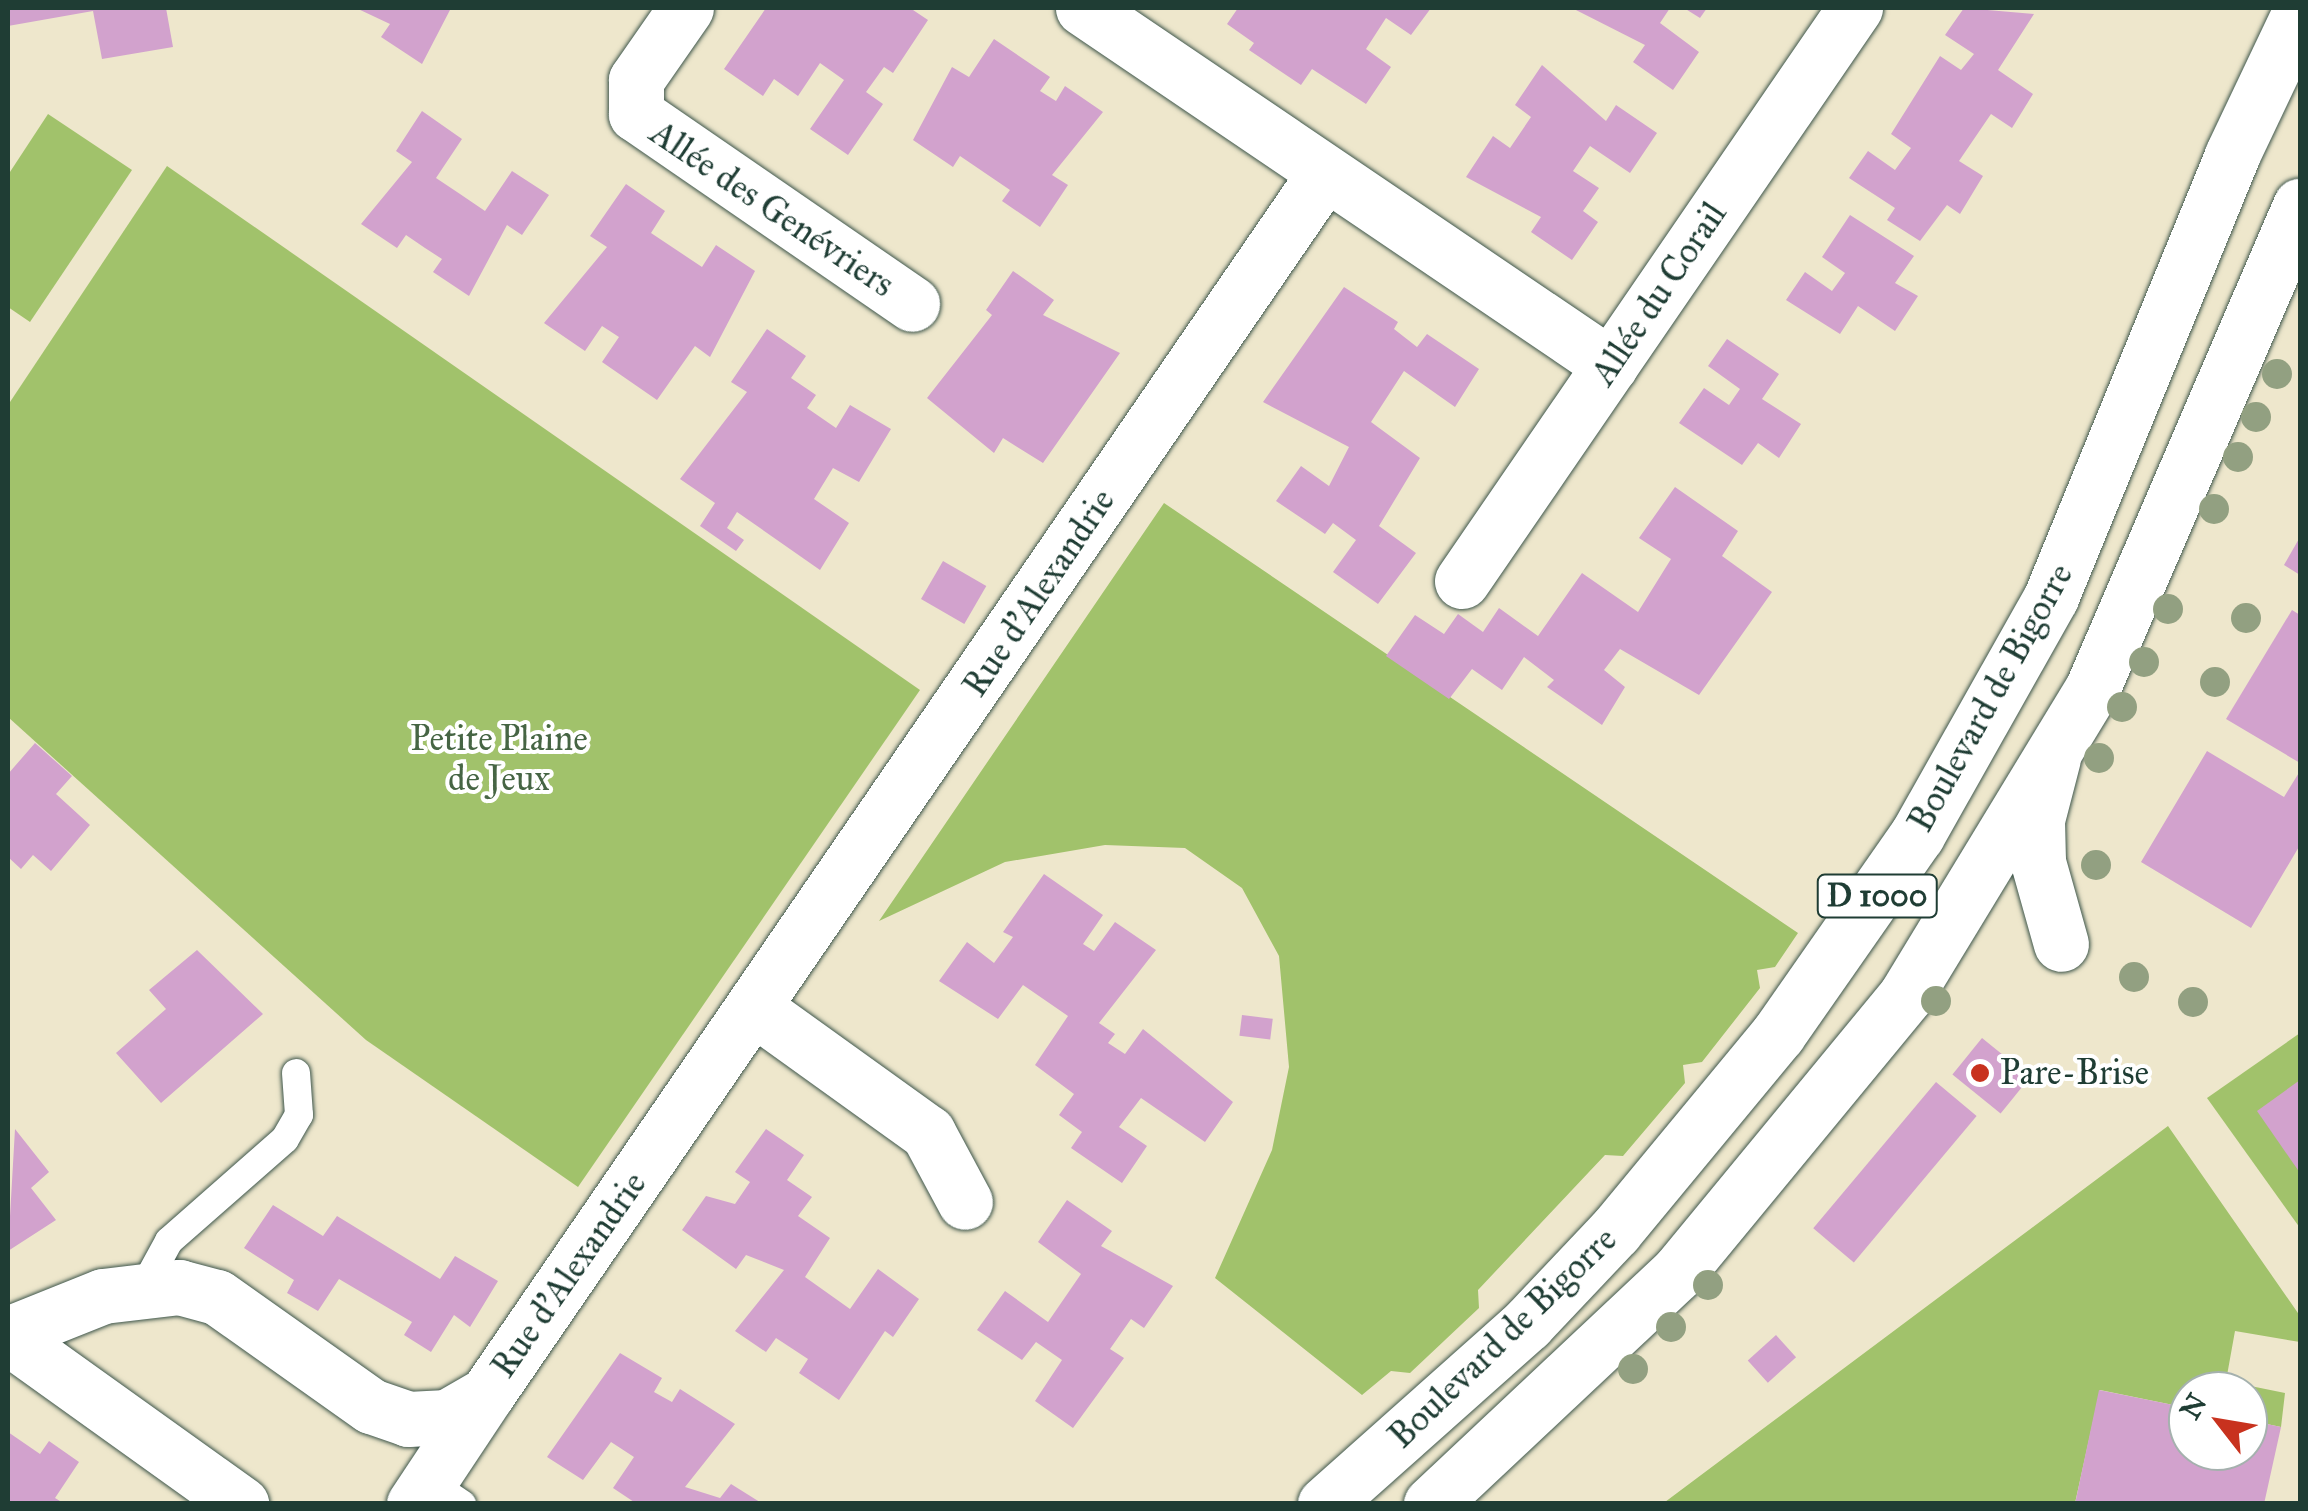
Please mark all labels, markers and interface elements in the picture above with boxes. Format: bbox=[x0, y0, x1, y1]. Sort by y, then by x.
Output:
street label: Allée des Genévriers bbox=[642, 112, 902, 306]
street label: Allée du Corail bbox=[1582, 195, 1736, 393]
street label: Rue d'Alexandrie bbox=[954, 481, 1124, 705]
street label: Boulevard de Bigorre bbox=[1900, 557, 2082, 839]
park label: Petite Plaine de Jeux bbox=[410, 718, 588, 800]
road number: D 1000 bbox=[1814, 869, 1940, 923]
place label: Pare-Brise bbox=[2000, 1052, 2149, 1094]
marker: Pare-Brise bbox=[1969, 1062, 1991, 1084]
street label: Rue d'Alexandrie bbox=[483, 1164, 655, 1386]
street label: Boulevard de Bigorre bbox=[1380, 1219, 1626, 1457]
north arrow bbox=[2168, 1371, 2268, 1471]
text: N bbox=[2172, 1387, 2215, 1426]

